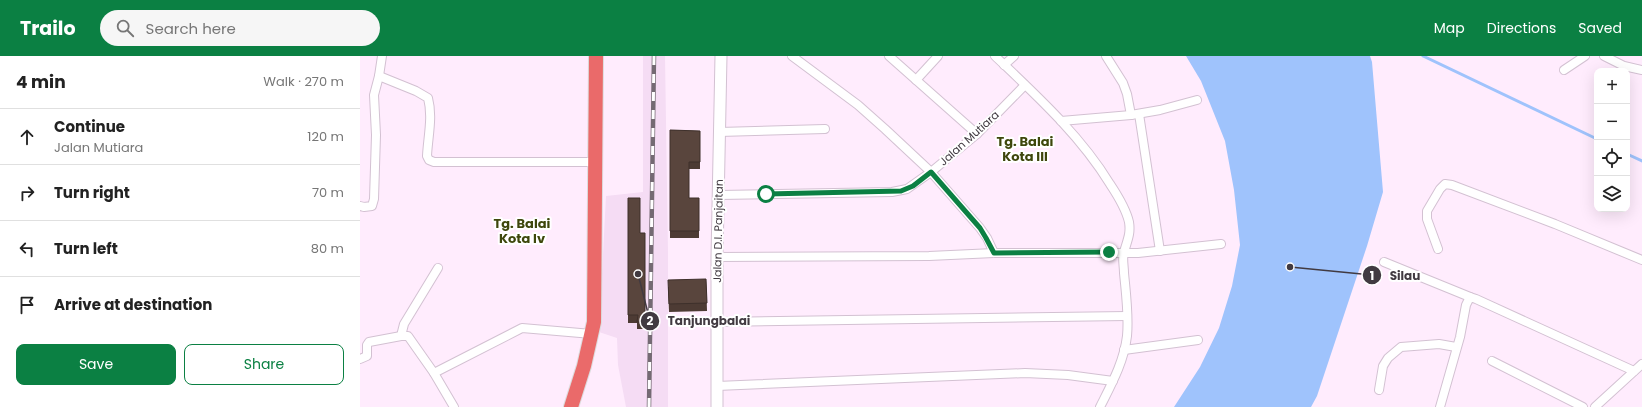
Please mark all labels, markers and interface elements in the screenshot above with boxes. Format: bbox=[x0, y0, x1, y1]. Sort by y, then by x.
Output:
search box bbox=[100, 10, 380, 46]
text: Trailo bbox=[20, 15, 76, 42]
icon: search bbox=[114, 17, 136, 39]
text: Search here bbox=[146, 18, 236, 39]
text: Map bbox=[1434, 18, 1465, 38]
text: Directions bbox=[1487, 18, 1556, 38]
text: Saved bbox=[1578, 18, 1622, 38]
map controls bbox=[1594, 68, 1630, 212]
button: + bbox=[1594, 68, 1630, 104]
text: 4 min bbox=[16, 70, 66, 94]
text: Walk · 270 m bbox=[263, 72, 344, 91]
button: − bbox=[1594, 104, 1630, 140]
street label: Jalan Mutiara bbox=[936, 107, 1002, 169]
text: Continue bbox=[54, 116, 125, 137]
icon: ahead bbox=[16, 126, 38, 148]
text: 120 m bbox=[307, 127, 344, 146]
district label: Tg. Balai Kota III bbox=[997, 132, 1054, 166]
text: Jalan Mutiara bbox=[54, 138, 143, 157]
button: locate bbox=[1594, 140, 1630, 176]
button: layers bbox=[1594, 176, 1630, 212]
street label: Jalan D.I. Panjaitan bbox=[709, 179, 727, 283]
icon: right bbox=[16, 182, 38, 204]
text: Turn right bbox=[54, 182, 130, 203]
text: 70 m bbox=[312, 183, 344, 202]
route start bbox=[757, 185, 775, 203]
district label: Tg. Balai Kota Iv bbox=[494, 214, 551, 248]
icon: left bbox=[16, 238, 38, 260]
text: Turn left bbox=[54, 238, 118, 259]
text: 80 m bbox=[311, 239, 344, 258]
route end bbox=[1100, 243, 1118, 261]
callout: Silau bbox=[1362, 263, 1428, 287]
text: 1 bbox=[1370, 267, 1374, 284]
text: Silau bbox=[1390, 267, 1420, 284]
icon: arrive bbox=[16, 294, 38, 316]
text: Arrive at destination bbox=[54, 294, 212, 315]
callout: Tanjungbalai bbox=[640, 309, 759, 333]
text: 2 bbox=[647, 312, 654, 329]
text: Tanjungbalai bbox=[668, 312, 750, 329]
button: Save bbox=[16, 344, 176, 385]
button: Share bbox=[184, 344, 344, 385]

